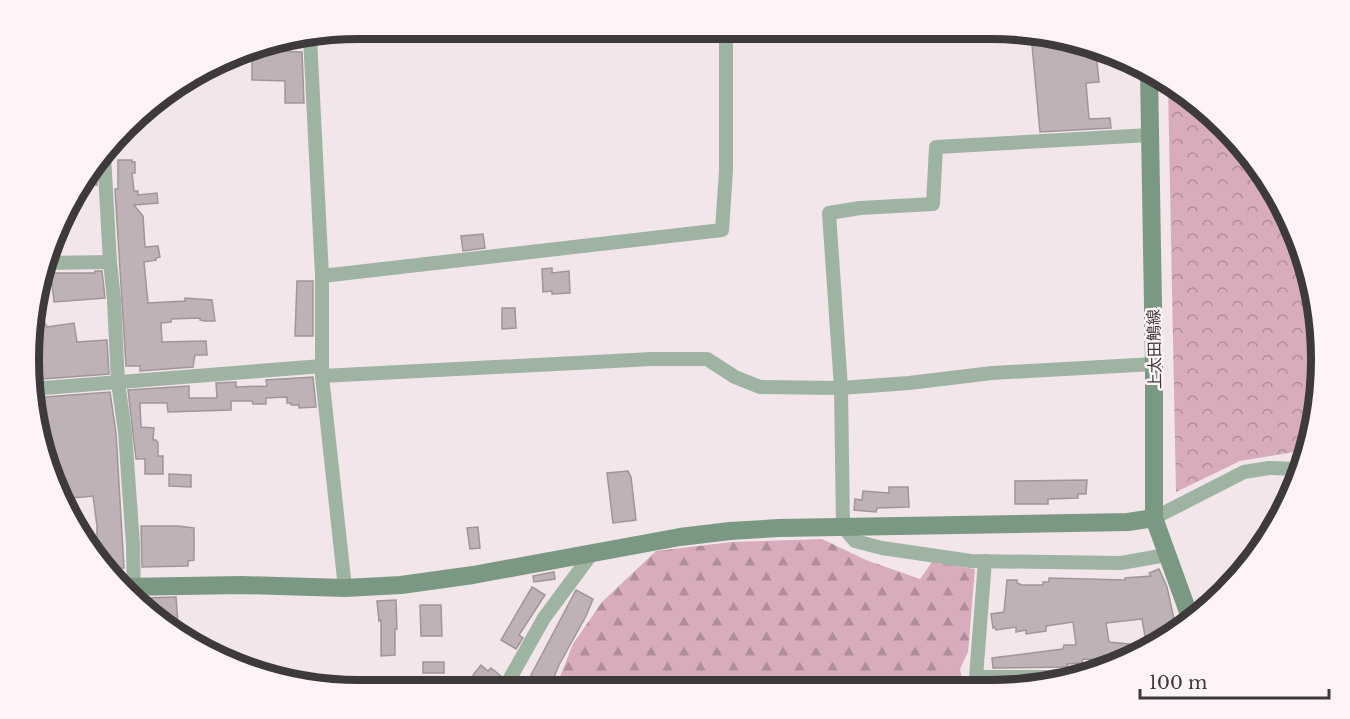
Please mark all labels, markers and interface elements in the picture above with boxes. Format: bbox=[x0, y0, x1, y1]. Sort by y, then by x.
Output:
street label: 上太田鵤線 bbox=[1143, 309, 1165, 389]
scale bar bbox=[1140, 662, 1329, 700]
text: 100 m bbox=[1149, 672, 1207, 694]

